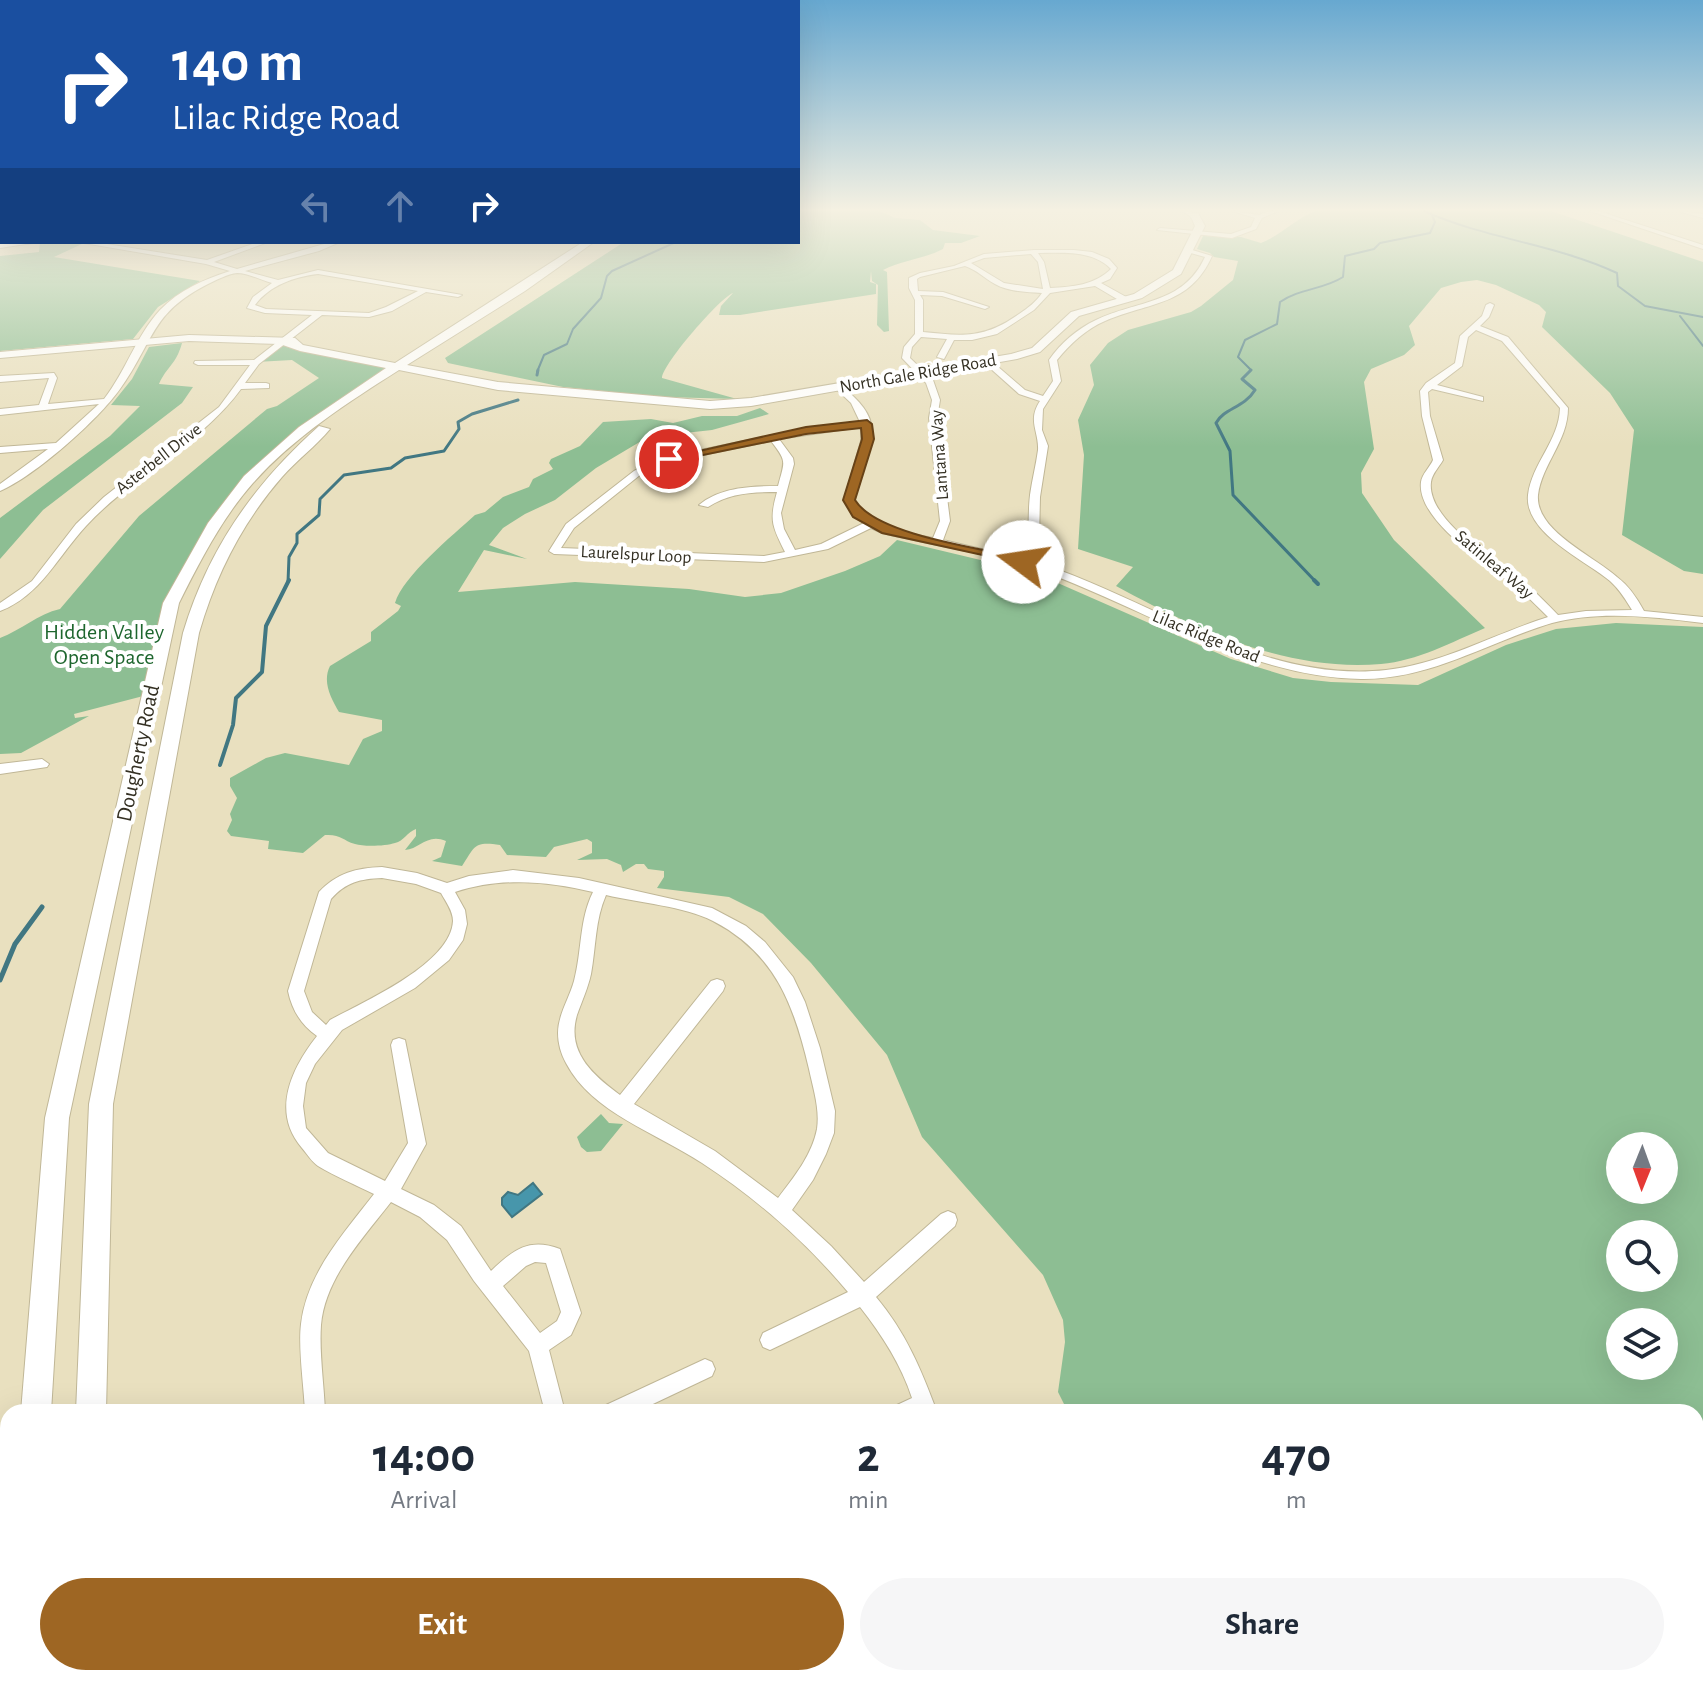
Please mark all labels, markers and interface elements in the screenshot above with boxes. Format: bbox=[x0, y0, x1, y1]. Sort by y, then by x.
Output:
icon: right bbox=[40, 32, 144, 136]
text: 140 m bbox=[172, 35, 303, 91]
text: Lilac Ridge Road bbox=[172, 100, 400, 136]
icon: left bbox=[294, 184, 338, 228]
icon: ahead bbox=[378, 184, 422, 228]
icon: right bbox=[462, 184, 506, 228]
street label: North Gale Ridge Road bbox=[838, 351, 998, 397]
street label: Lantana Way bbox=[928, 409, 952, 501]
street label: Asterbell Drive bbox=[113, 420, 205, 498]
pin bbox=[635, 425, 703, 493]
icon: arrive bbox=[647, 437, 691, 481]
position arrow bbox=[981, 520, 1065, 604]
street label: Satinleaf Way bbox=[1451, 527, 1537, 603]
street label: Laurelspur Loop bbox=[580, 543, 692, 567]
street label: Lilac Ridge Road bbox=[1150, 607, 1262, 667]
park label: Hidden Valley Open Space bbox=[44, 621, 165, 668]
street label: Dougherty Road bbox=[113, 683, 163, 823]
north arrow bbox=[1606, 1132, 1678, 1204]
map controls bbox=[1606, 1132, 1678, 1380]
button: search bbox=[1606, 1220, 1678, 1292]
button: layers bbox=[1606, 1308, 1678, 1380]
text: 14:00 bbox=[373, 1433, 475, 1481]
text: 2 bbox=[857, 1433, 880, 1481]
text: 470 bbox=[1261, 1433, 1331, 1481]
text: Arrival bbox=[391, 1487, 457, 1513]
text: min bbox=[848, 1487, 889, 1513]
text: m bbox=[1286, 1487, 1307, 1513]
button: Exit bbox=[40, 1578, 844, 1670]
button: Share bbox=[860, 1578, 1664, 1670]

